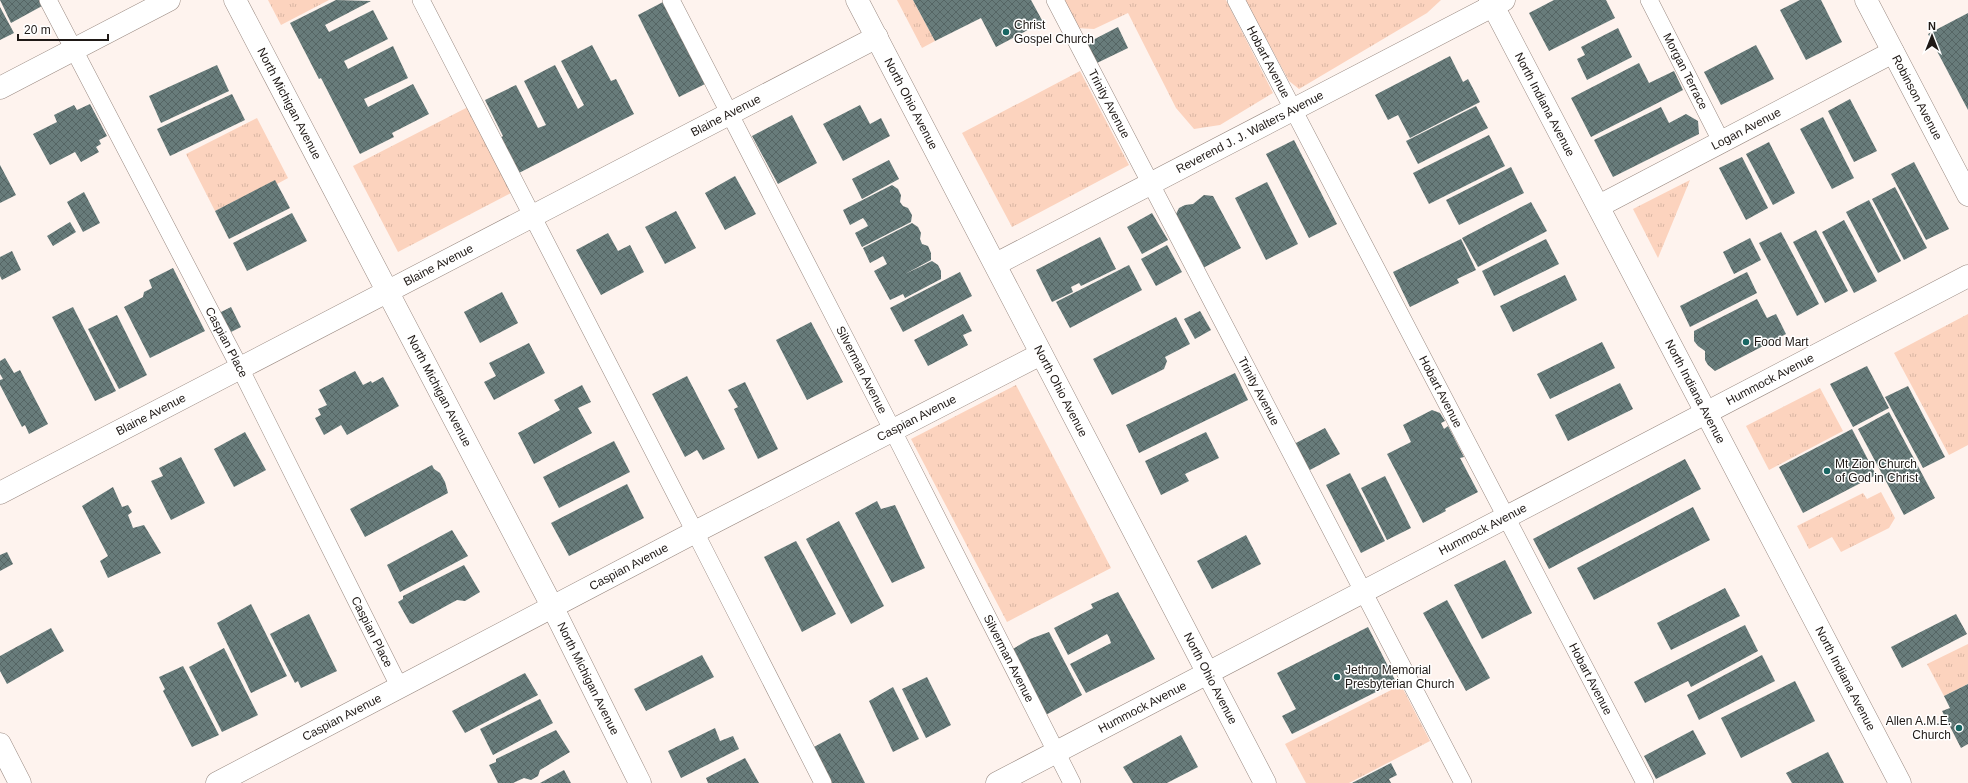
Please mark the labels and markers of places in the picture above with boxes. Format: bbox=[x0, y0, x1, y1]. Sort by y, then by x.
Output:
place label: Christ Gospel Church bbox=[1014, 18, 1094, 46]
marker: Christ Gospel Church bbox=[1001, 27, 1011, 37]
place label: Food Mart bbox=[1754, 335, 1809, 349]
marker: Food Mart bbox=[1741, 337, 1751, 347]
place label: Mt Zion Church of God in Christ bbox=[1835, 457, 1919, 485]
marker: Mt Zion Church of God in Christ bbox=[1822, 466, 1832, 476]
place label: Jethro Memorial Presbyterian Church bbox=[1345, 663, 1454, 691]
marker: Jethro Memorial Presbyterian Church bbox=[1332, 672, 1342, 682]
place label: Allen A.M.E. Church bbox=[1886, 714, 1951, 742]
marker: Allen A.M.E. Church bbox=[1954, 723, 1964, 733]

